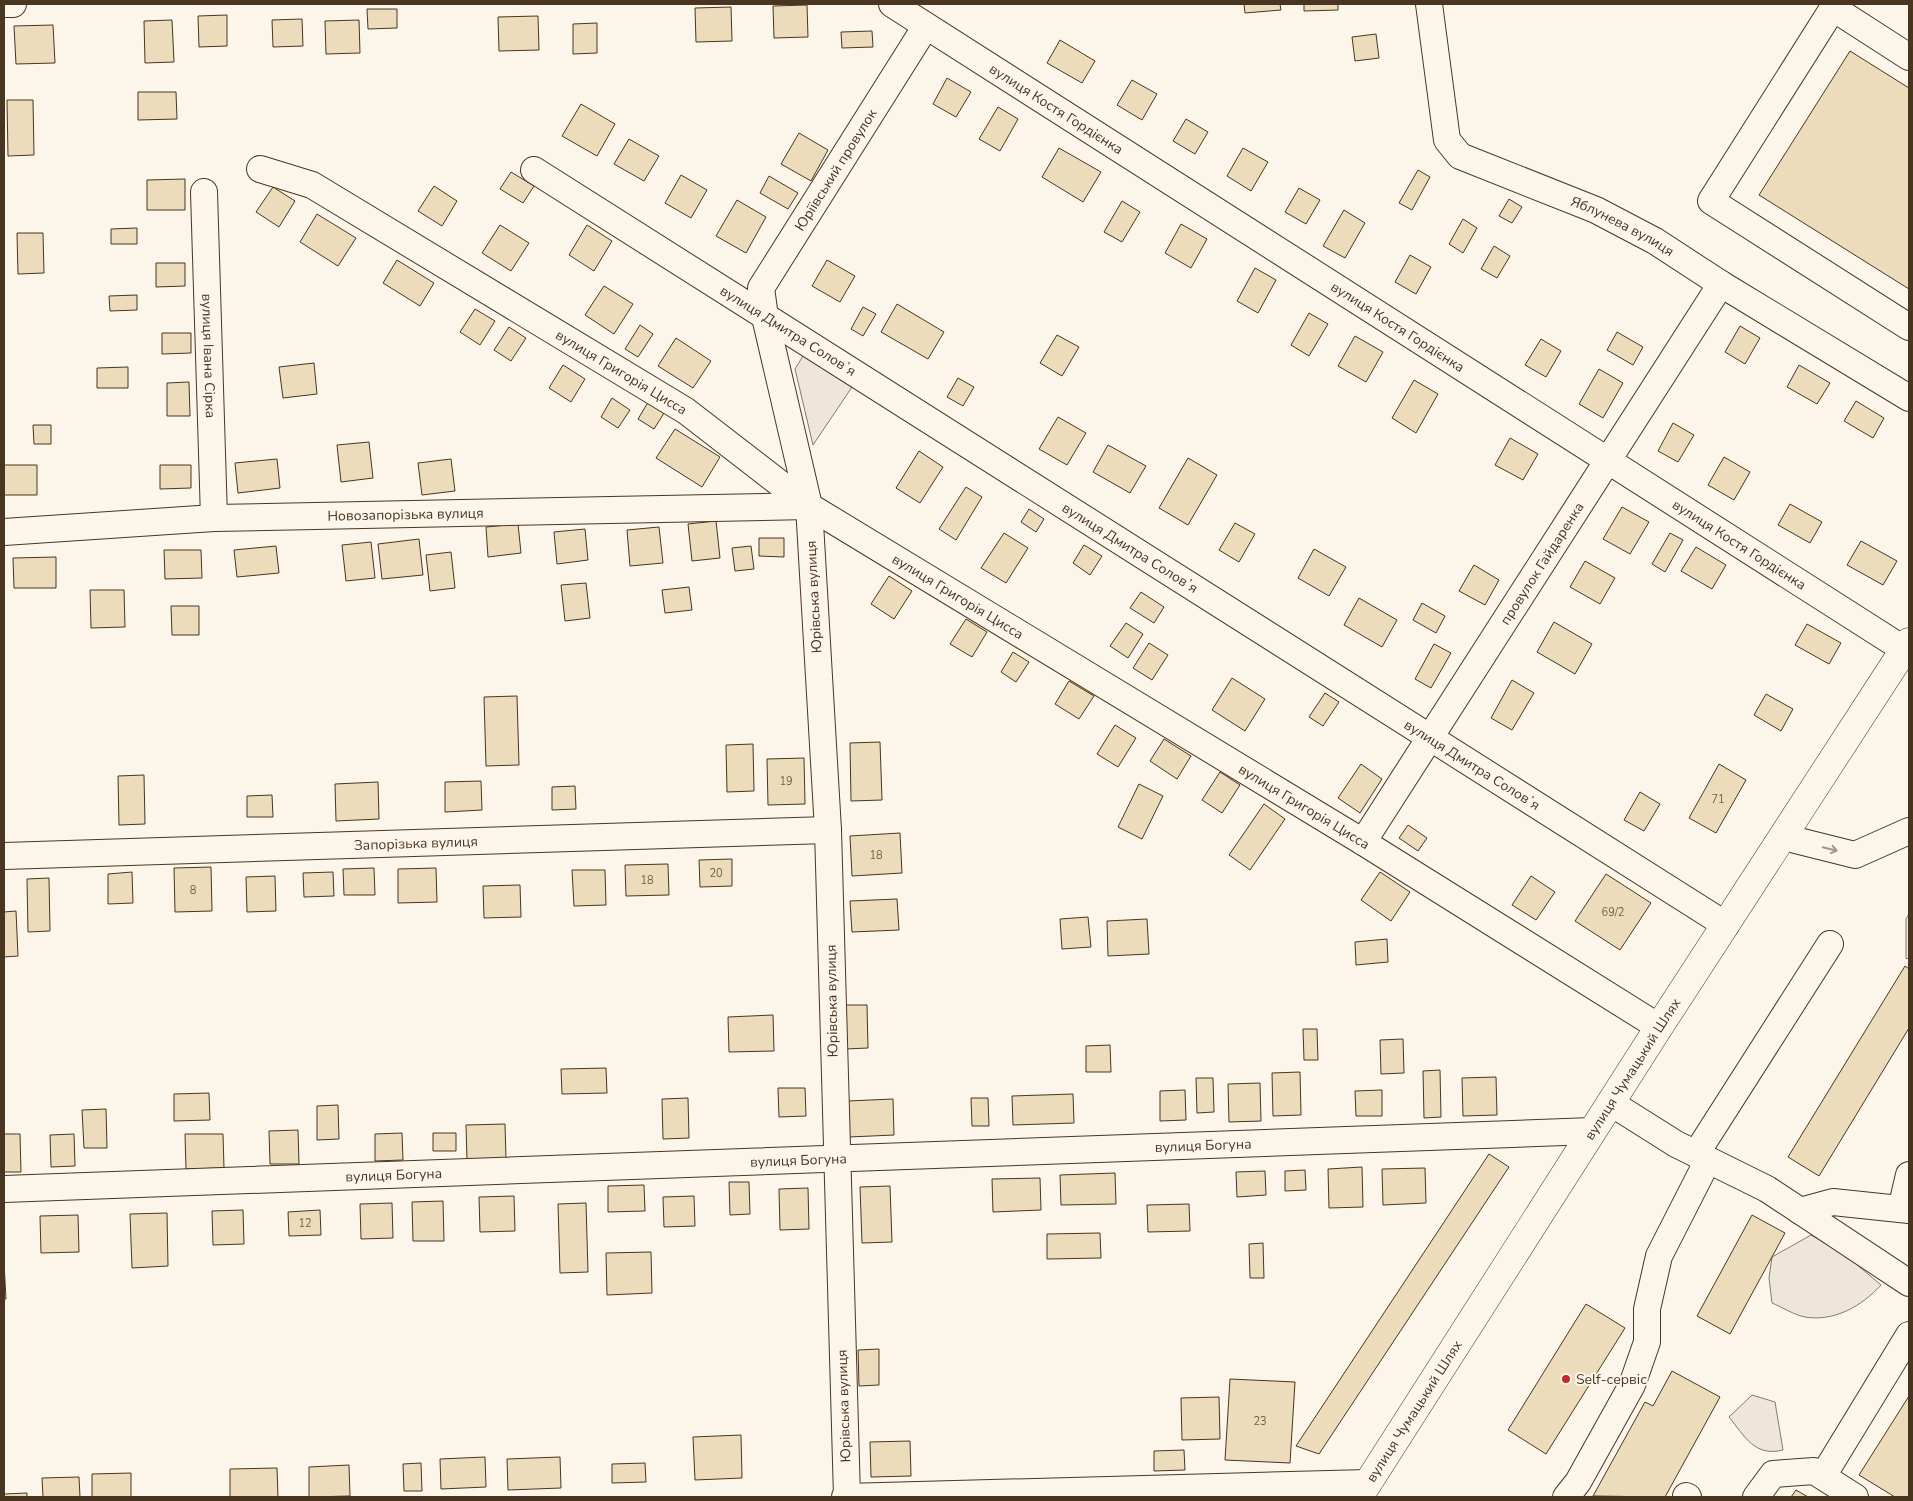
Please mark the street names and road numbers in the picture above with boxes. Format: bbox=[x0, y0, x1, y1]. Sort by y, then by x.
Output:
street label: вулиця Костя Гордієнка bbox=[986, 59, 1127, 159]
street label: Юріївський провулок bbox=[790, 104, 881, 234]
street label: Яблунева вулиця bbox=[1568, 192, 1678, 261]
street label: вулиця Костя Гордієнка bbox=[1327, 277, 1468, 376]
street label: вулиця Дмитра Соловʼя bbox=[716, 281, 860, 381]
street label: вулиця Івана Сірка bbox=[198, 293, 220, 418]
street label: вулиця Григорія Цисса bbox=[552, 325, 691, 419]
street label: вулиця Костя Гордієнка bbox=[1669, 495, 1810, 594]
street label: вулиця Дмитра Соловʼя bbox=[1058, 498, 1202, 598]
street label: провулок Гайдаренка bbox=[1495, 498, 1588, 628]
street label: Новозапорізька вулиця bbox=[327, 503, 484, 525]
street label: Юрівська вулиця bbox=[802, 540, 826, 654]
street label: вулиця Григорія Цисса bbox=[889, 549, 1027, 643]
street label: вулиця Дмитра Соловʼя bbox=[1400, 715, 1544, 815]
street label: вулиця Григорія Цисса bbox=[1235, 759, 1373, 853]
street label: Запорізька вулиця bbox=[353, 832, 478, 854]
street label: Юрівська вулиця bbox=[822, 944, 842, 1058]
street label: вулиця Чумацький Шлях bbox=[1580, 994, 1685, 1143]
street label: вулиця Богуна bbox=[1155, 1134, 1252, 1156]
street label: вулиця Богуна bbox=[750, 1149, 847, 1171]
street label: вулиця Богуна bbox=[345, 1164, 442, 1186]
street label: вулиця Чумацький Шлях bbox=[1361, 1336, 1467, 1486]
street label: Юрівська вулиця bbox=[833, 1349, 855, 1463]

